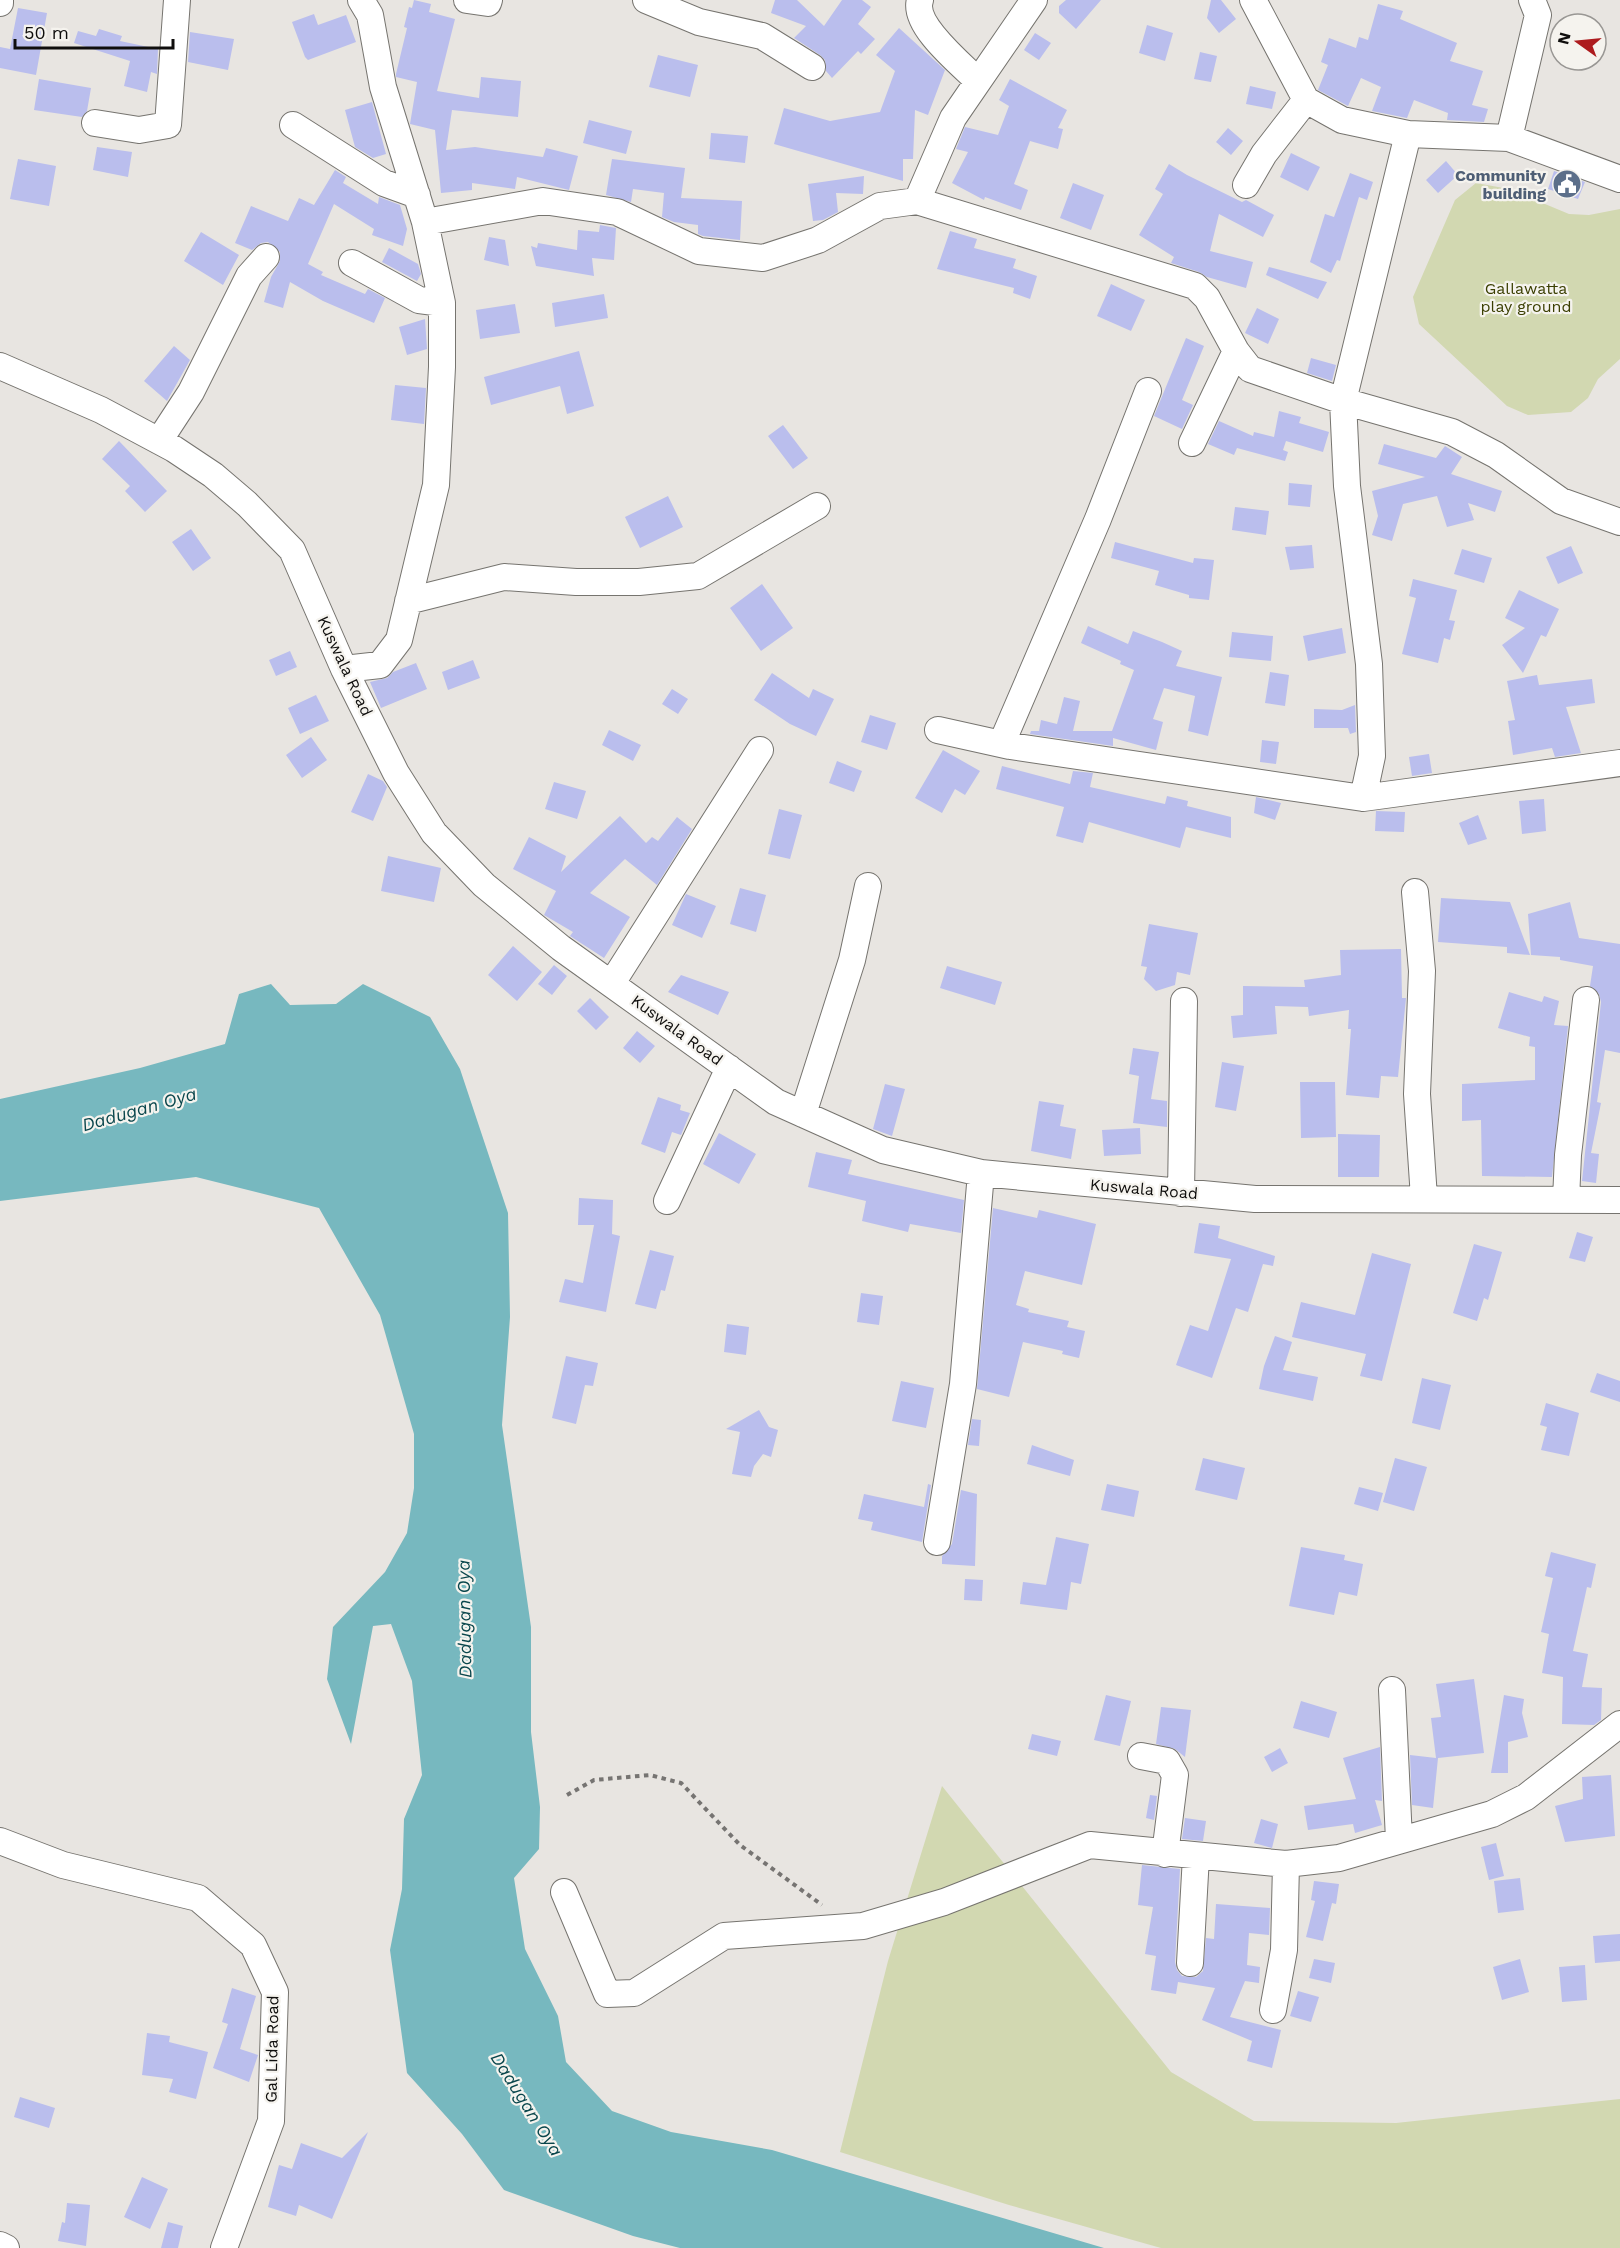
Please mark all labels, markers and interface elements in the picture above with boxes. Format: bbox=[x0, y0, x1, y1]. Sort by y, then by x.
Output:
scale bar bbox=[15, 12, 172, 50]
north arrow bbox=[1548, 12, 1608, 72]
text: 50 m bbox=[24, 22, 69, 43]
text: N bbox=[1553, 30, 1575, 46]
place label: Community building bbox=[1455, 166, 1547, 203]
public building icon: Community building bbox=[1551, 168, 1583, 200]
park label: Gallawatta play ground bbox=[1480, 279, 1572, 316]
street label: Kuswala Road bbox=[314, 613, 376, 719]
street label: Kuswala Road bbox=[628, 990, 726, 1070]
water label: Dadugan Oya bbox=[79, 1083, 199, 1135]
street label: Kuswala Road bbox=[1089, 1175, 1199, 1203]
water label: Dadugan Oya bbox=[452, 1560, 476, 1678]
street label: Gal Lida Road bbox=[262, 1995, 282, 2103]
water label: Dadugan Oya bbox=[487, 2048, 567, 2160]

